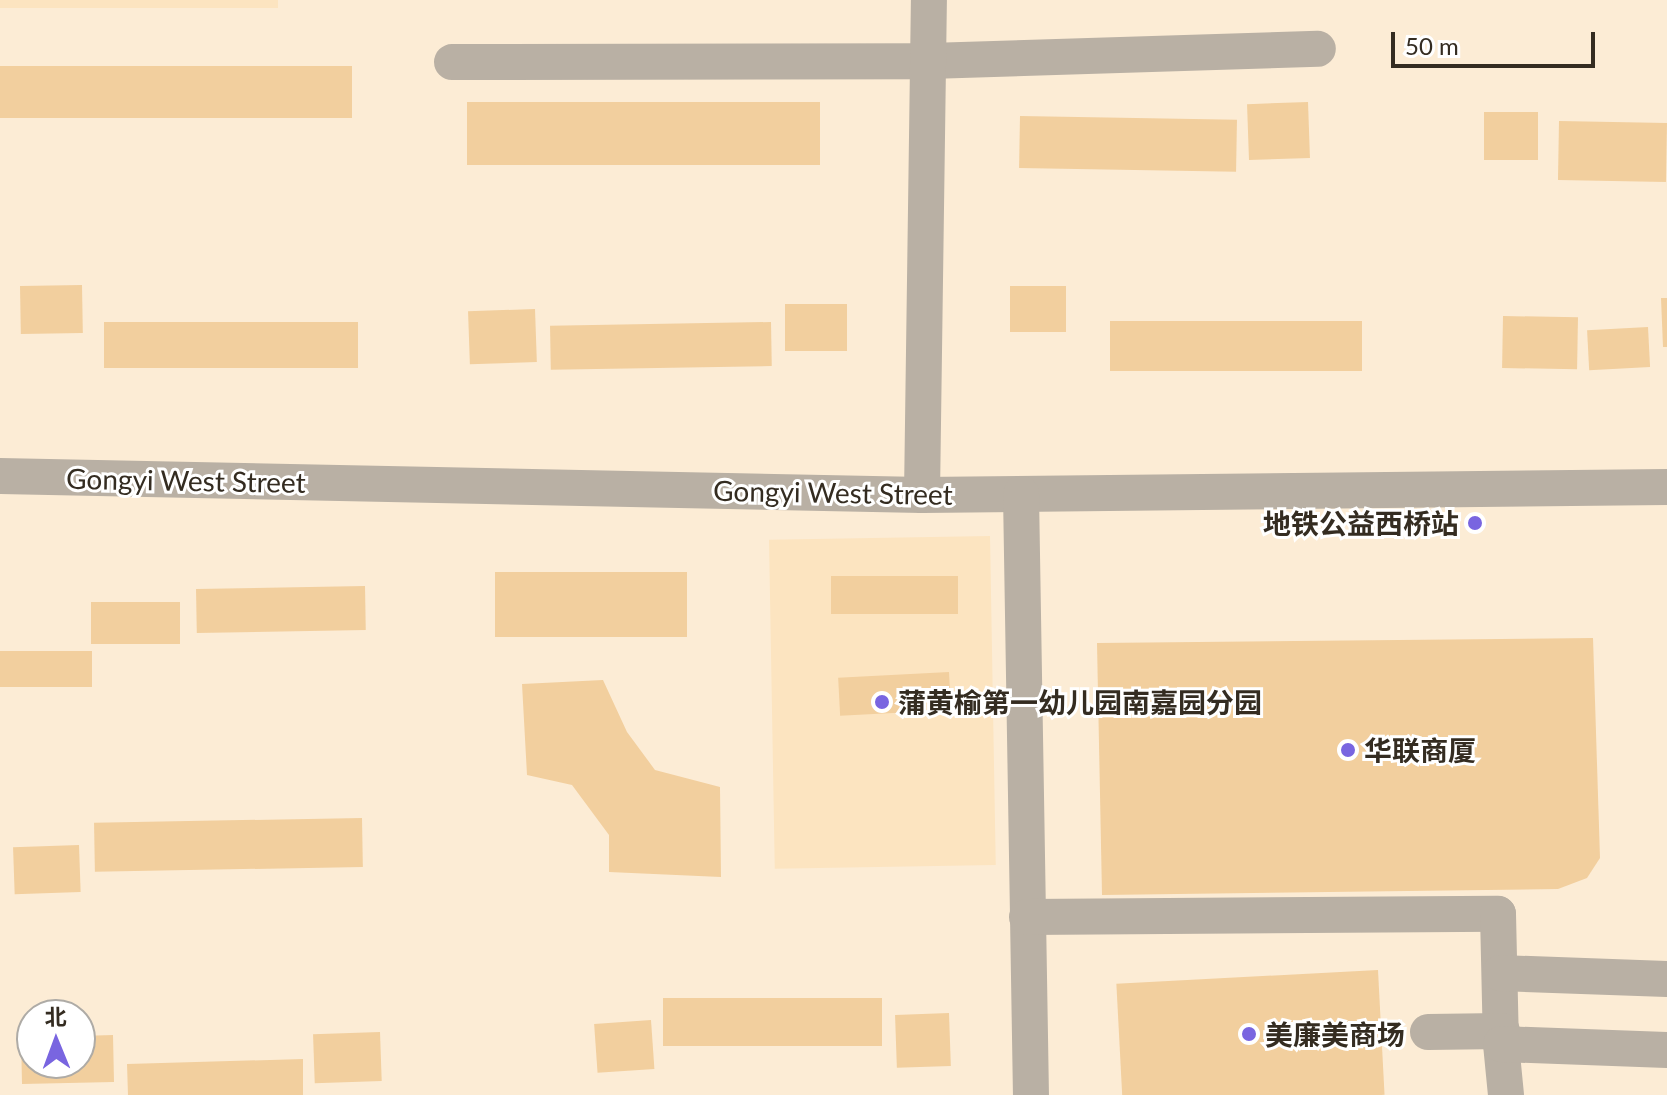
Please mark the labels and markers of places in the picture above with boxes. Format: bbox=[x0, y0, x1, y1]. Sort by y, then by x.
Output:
place label: 地铁公益西桥站 bbox=[1263, 506, 1459, 540]
marker: 地铁公益西桥站 bbox=[1466, 514, 1484, 532]
place label: 蒲黄榆第一幼儿园南嘉园分园 bbox=[898, 685, 1262, 719]
marker: 蒲黄榆第一幼儿园南嘉园分园 bbox=[873, 693, 891, 711]
place label: 华联商厦 bbox=[1364, 733, 1476, 767]
marker: 华联商厦 bbox=[1339, 741, 1357, 759]
place label: 美廉美商场 bbox=[1265, 1017, 1405, 1051]
marker: 美廉美商场 bbox=[1240, 1025, 1258, 1043]

